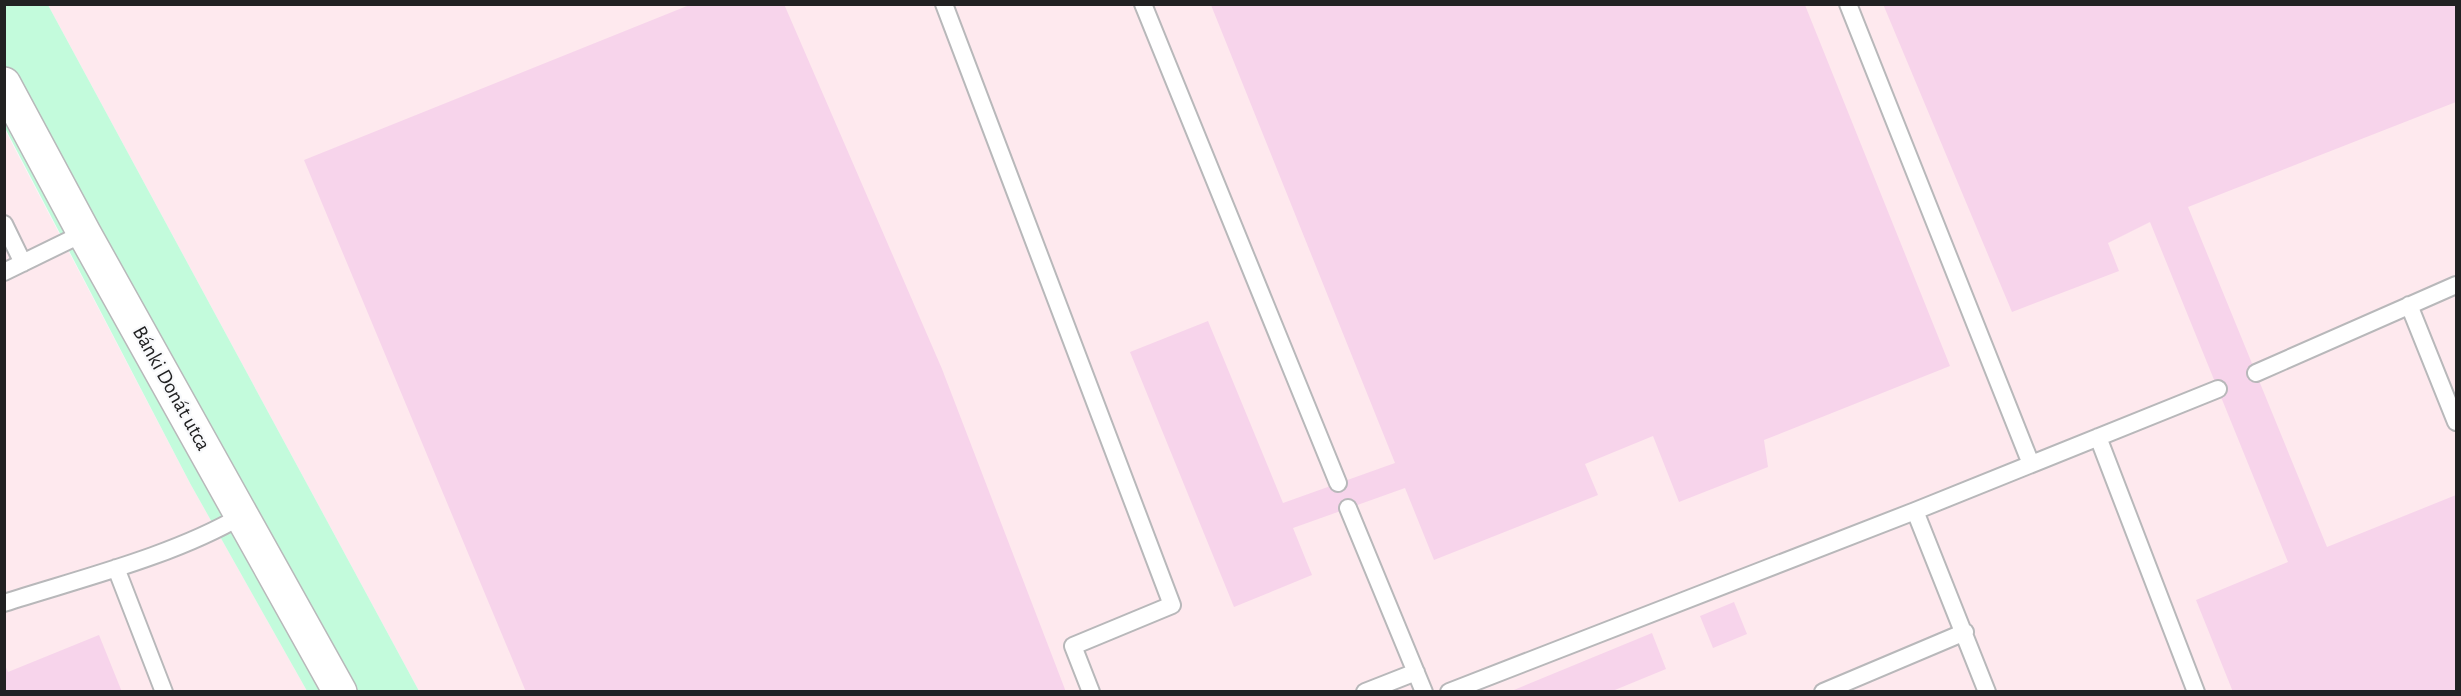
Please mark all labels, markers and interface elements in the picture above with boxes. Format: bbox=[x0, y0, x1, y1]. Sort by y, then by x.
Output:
street label: Bánki Donát utca bbox=[129, 322, 215, 454]

